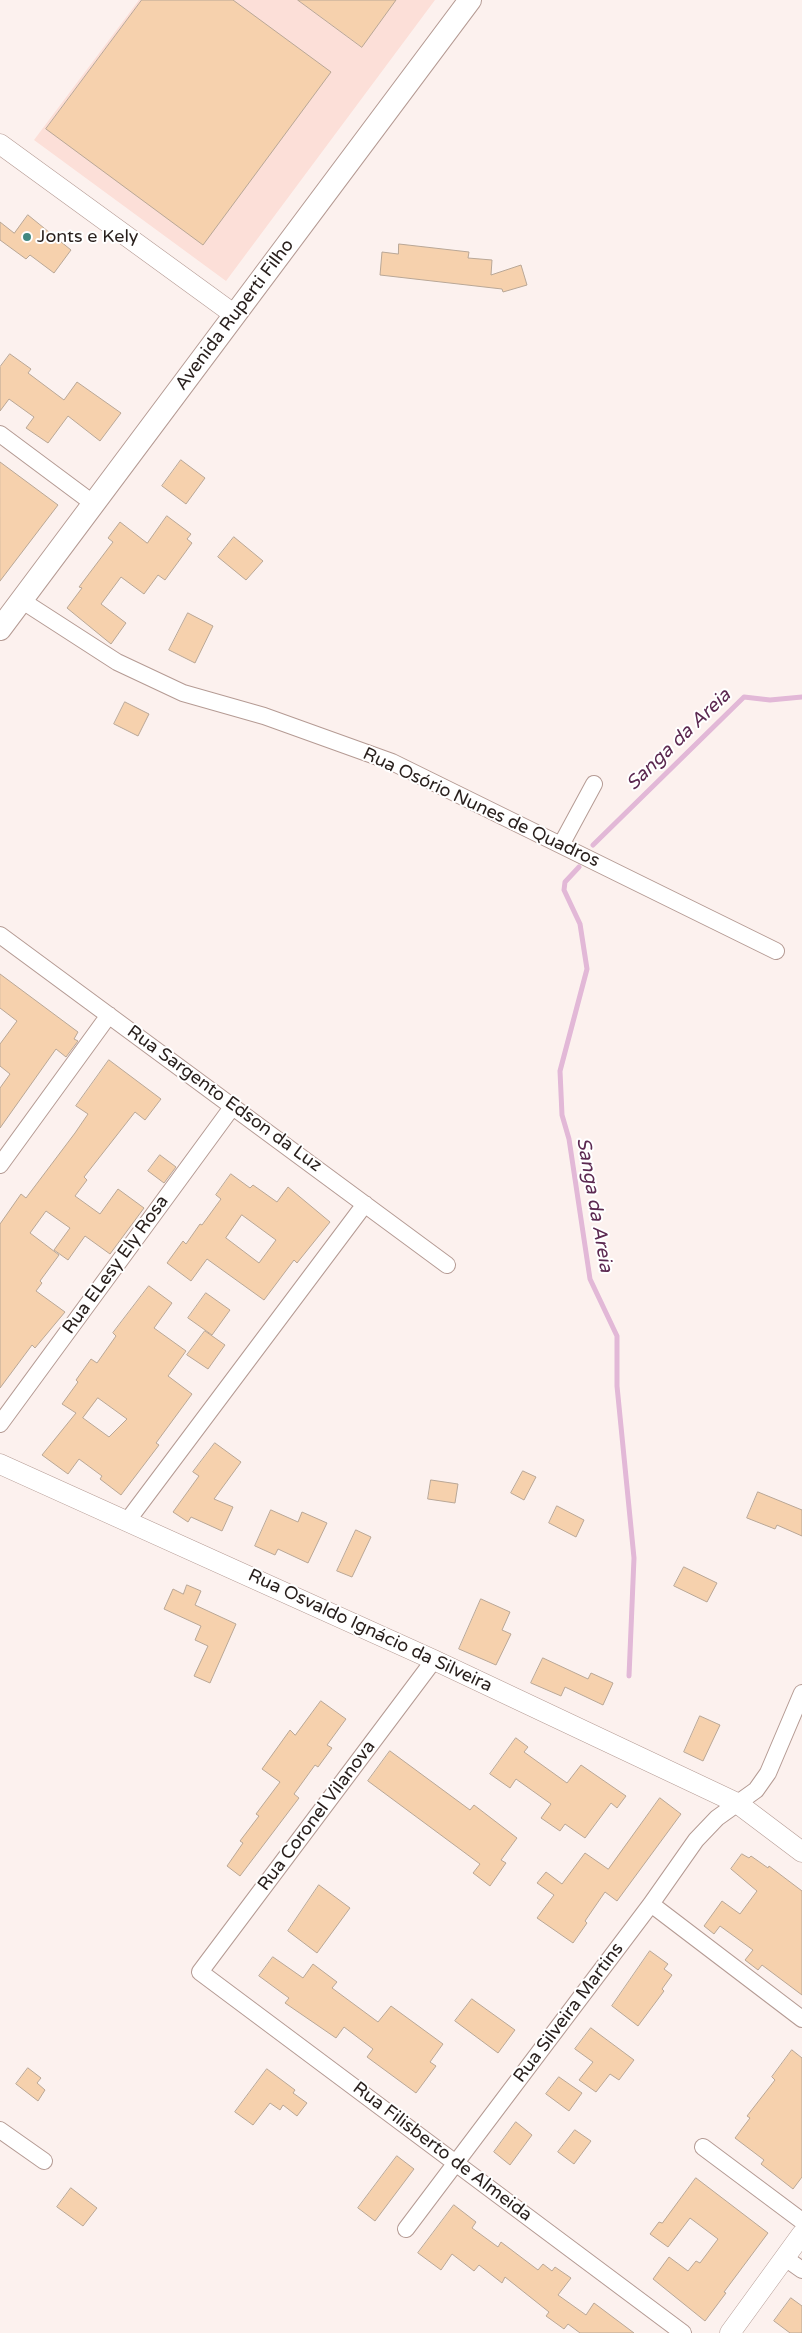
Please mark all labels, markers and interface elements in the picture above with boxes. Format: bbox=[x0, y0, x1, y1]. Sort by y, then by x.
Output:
place label: Jonts e Kely bbox=[37, 226, 139, 248]
marker: Jonts e Kely bbox=[21, 231, 33, 243]
street label: Avenida Ruperti Filho bbox=[171, 235, 299, 395]
water label: Sanga da Areia bbox=[622, 684, 736, 796]
street label: Rua Osório Nunes de Quadros bbox=[359, 744, 603, 872]
street label: Rua Sargento Edson da Luz bbox=[122, 1021, 326, 1177]
water label: Sanga da Areia bbox=[571, 1136, 617, 1274]
street label: Rua ELesy Ely Rosa bbox=[58, 1191, 174, 1339]
street label: Rua Osvaldo Ignácio da Silveira bbox=[245, 1565, 495, 1697]
street label: Rua Coronel Vilanova bbox=[254, 1737, 380, 1895]
street label: Rua Silveira Martins bbox=[509, 1939, 629, 2087]
street label: Rua Filisberto de Almeida bbox=[348, 2078, 536, 2226]

